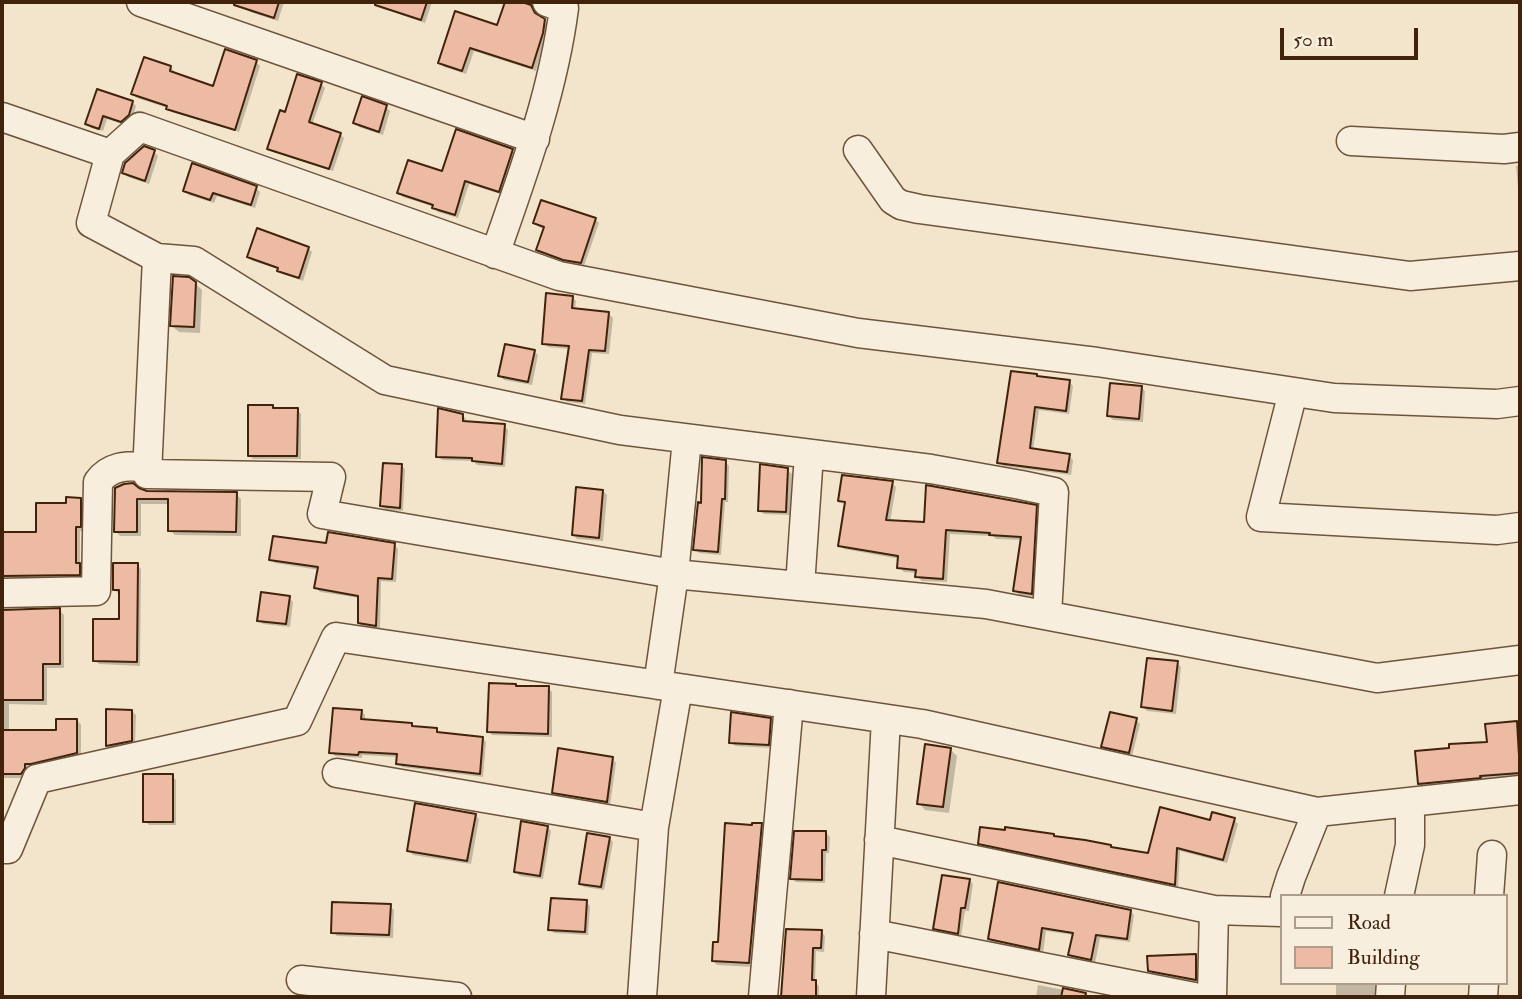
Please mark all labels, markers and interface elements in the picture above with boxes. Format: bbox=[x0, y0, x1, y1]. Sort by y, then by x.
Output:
scale bar bbox=[1284, 14, 1422, 58]
text: 50 m bbox=[1293, 26, 1334, 53]
legend bbox=[1280, 894, 1508, 985]
text: Road bbox=[1347, 909, 1391, 936]
text: Building bbox=[1347, 944, 1420, 971]

